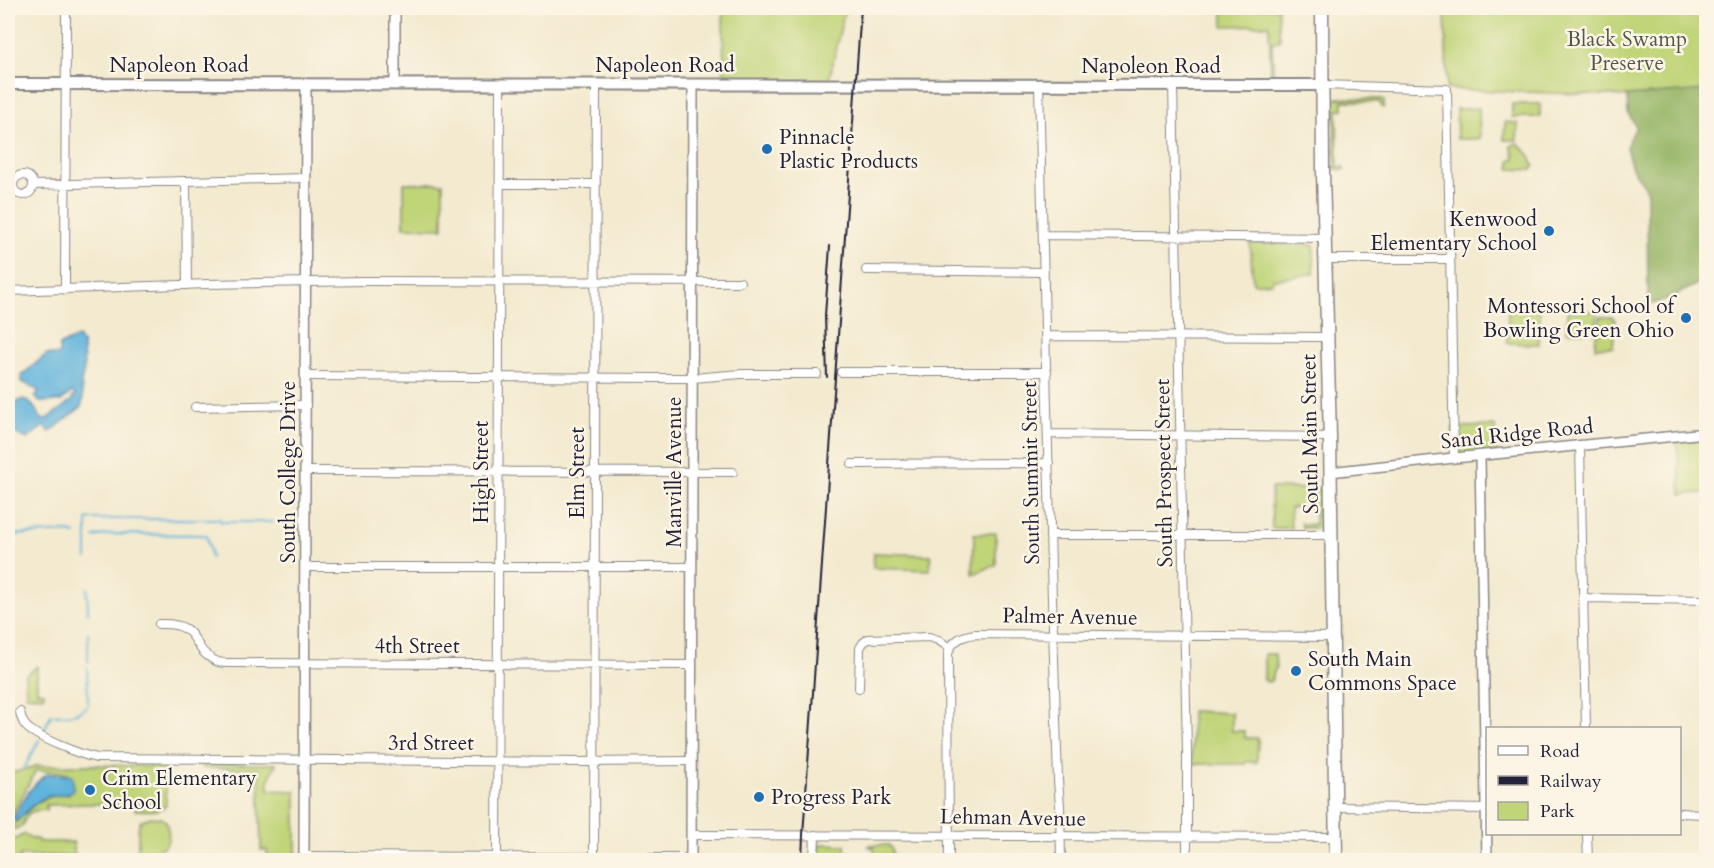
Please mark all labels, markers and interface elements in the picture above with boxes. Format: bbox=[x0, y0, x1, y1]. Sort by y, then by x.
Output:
park label: Black Swamp Preserve bbox=[1567, 25, 1687, 78]
street label: Napoleon Road bbox=[109, 51, 249, 80]
street label: Napoleon Road bbox=[595, 51, 735, 80]
street label: Napoleon Road bbox=[1081, 52, 1221, 81]
place label: Pinnacle Plastic Products bbox=[779, 123, 918, 176]
marker: Pinnacle Plastic Products bbox=[760, 142, 774, 156]
place label: Kenwood Elementary School bbox=[1370, 205, 1537, 258]
marker: Kenwood Elementary School bbox=[1542, 224, 1556, 238]
place label: Montessori School of Bowling Green Ohio bbox=[1483, 292, 1678, 345]
marker: Montessori School of Bowling Green Ohio bbox=[1679, 311, 1693, 325]
street label: South Main Street bbox=[1294, 353, 1326, 514]
street label: South Prospect Street bbox=[1148, 378, 1180, 568]
street label: South College Drive bbox=[274, 381, 303, 563]
street label: South Summit Street bbox=[1015, 381, 1047, 565]
street label: Manville Avenue bbox=[660, 396, 689, 548]
street label: Sand Ridge Road bbox=[1439, 412, 1595, 456]
street label: High Street bbox=[467, 420, 496, 523]
street label: Elm Street bbox=[563, 427, 592, 519]
street label: Palmer Avenue bbox=[1002, 601, 1138, 633]
street label: 4th Street bbox=[374, 632, 460, 661]
place label: South Main Commons Space bbox=[1308, 645, 1457, 698]
marker: South Main Commons Space bbox=[1289, 664, 1303, 678]
legend bbox=[1486, 727, 1681, 835]
street label: 3rd Street bbox=[388, 729, 474, 758]
text: Road bbox=[1540, 739, 1580, 764]
place label: Crim Elementary School bbox=[102, 764, 257, 817]
text: Railway bbox=[1540, 769, 1602, 794]
marker: Crim Elementary School bbox=[83, 783, 97, 797]
place label: Progress Park bbox=[771, 783, 892, 812]
marker: Progress Park bbox=[752, 790, 766, 804]
text: Park bbox=[1540, 799, 1575, 824]
street label: Lehman Avenue bbox=[940, 802, 1086, 834]

